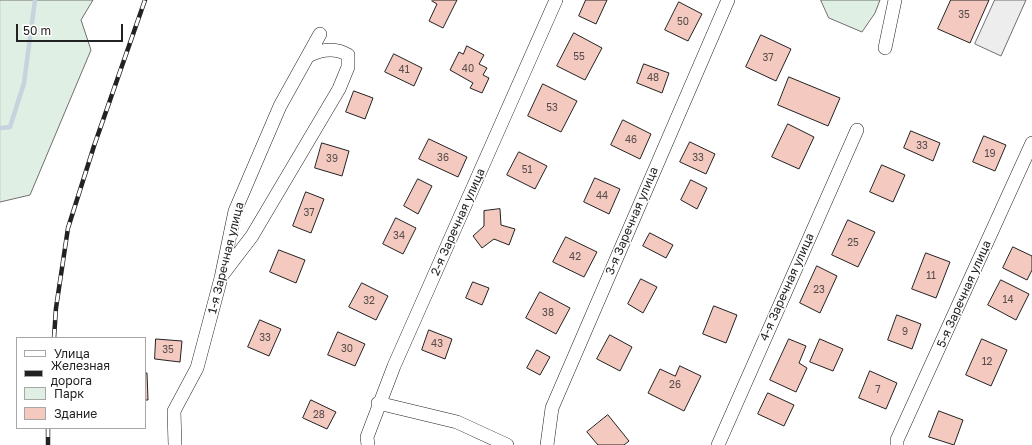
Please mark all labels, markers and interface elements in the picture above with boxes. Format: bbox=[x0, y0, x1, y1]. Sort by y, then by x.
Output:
house number: 35 bbox=[958, 9, 970, 21]
scale bar bbox=[18, 16, 125, 42]
house number: 50 bbox=[677, 16, 689, 28]
text: 50 m bbox=[23, 23, 51, 38]
house number: 55 bbox=[573, 51, 585, 63]
house number: 37 bbox=[762, 52, 774, 64]
house number: 40 bbox=[462, 63, 474, 75]
house number: 41 bbox=[399, 64, 409, 76]
house number: 48 bbox=[647, 72, 659, 84]
house number: 53 bbox=[546, 102, 558, 114]
house number: 46 bbox=[625, 134, 637, 146]
house number: 33 bbox=[916, 140, 928, 152]
house number: 19 bbox=[985, 148, 995, 160]
house number: 36 bbox=[437, 152, 449, 164]
house number: 33 bbox=[692, 152, 704, 164]
house number: 39 bbox=[326, 153, 338, 165]
house number: 51 bbox=[522, 164, 532, 176]
street label: 3-я Заречная улица bbox=[603, 165, 661, 277]
street label: 2-я Заречная улица bbox=[428, 166, 488, 278]
house number: 44 bbox=[596, 190, 608, 202]
street label: 1-я Заречная улица bbox=[205, 201, 247, 315]
house number: 37 bbox=[303, 207, 315, 219]
house number: 34 bbox=[393, 230, 405, 242]
street label: 4-я Заречная улица bbox=[757, 231, 817, 343]
house number: 25 bbox=[847, 237, 859, 249]
street label: 5-я Заречная улица bbox=[934, 238, 994, 350]
house number: 42 bbox=[569, 251, 581, 263]
house number: 11 bbox=[926, 270, 936, 282]
house number: 23 bbox=[813, 284, 825, 296]
house number: 14 bbox=[1003, 294, 1013, 306]
house number: 32 bbox=[363, 295, 375, 307]
house number: 38 bbox=[542, 307, 554, 319]
house number: 9 bbox=[902, 326, 908, 338]
house number: 33 bbox=[259, 332, 271, 344]
legend bbox=[16, 337, 146, 429]
house number: 43 bbox=[431, 338, 443, 350]
house number: 30 bbox=[341, 343, 353, 355]
house number: 35 bbox=[162, 344, 174, 356]
text: Улица bbox=[54, 346, 90, 361]
house number: 12 bbox=[982, 356, 992, 368]
text: Железная дорога bbox=[51, 358, 110, 388]
house number: 26 bbox=[669, 379, 681, 391]
house number: 7 bbox=[875, 384, 881, 396]
text: Парк bbox=[54, 386, 84, 401]
text: Здание bbox=[54, 406, 97, 421]
house number: 28 bbox=[313, 409, 325, 421]

